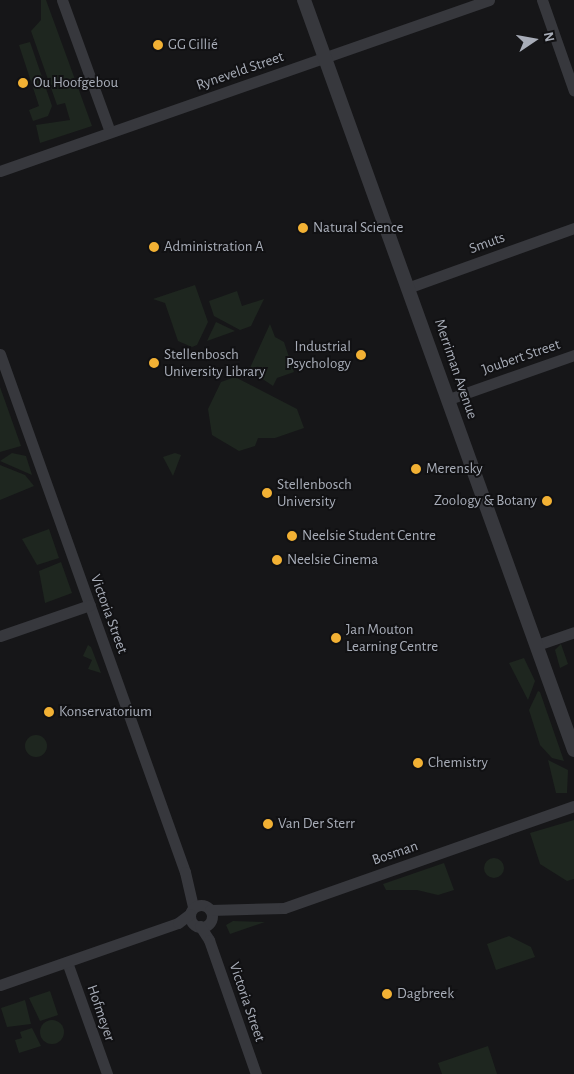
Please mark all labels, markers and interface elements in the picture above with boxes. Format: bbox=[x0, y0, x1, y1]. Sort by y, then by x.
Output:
north arrow bbox=[509, 15, 559, 65]
text: N bbox=[541, 31, 557, 43]
place label: GG Cillié bbox=[168, 36, 218, 54]
marker: GG Cillié bbox=[152, 39, 164, 51]
street label: Ryneveld Street bbox=[194, 48, 286, 94]
place label: Ou Hoofgebou bbox=[33, 74, 118, 92]
marker: Ou Hoofgebou bbox=[17, 77, 29, 89]
place label: Natural Science bbox=[313, 219, 403, 237]
marker: Natural Science bbox=[297, 222, 309, 234]
street label: Smuts bbox=[467, 228, 507, 258]
place label: Administration A bbox=[164, 238, 264, 256]
marker: Administration A bbox=[148, 241, 160, 253]
street label: Merriman Avenue bbox=[430, 317, 482, 421]
street label: Joubert Street bbox=[480, 335, 562, 379]
place label: Industrial Psychology bbox=[286, 337, 351, 372]
place label: Stellenbosch University Library bbox=[164, 345, 266, 380]
marker: Industrial Psychology bbox=[355, 349, 367, 361]
marker: Stellenbosch University Library bbox=[148, 357, 160, 369]
place label: Merensky bbox=[426, 460, 483, 478]
marker: Merensky bbox=[410, 463, 422, 475]
place label: Stellenbosch University bbox=[277, 475, 352, 510]
marker: Stellenbosch University bbox=[261, 487, 273, 499]
place label: Zoology & Botany bbox=[434, 492, 537, 510]
marker: Zoology & Botany bbox=[541, 495, 553, 507]
place label: Neelsie Student Centre bbox=[302, 527, 436, 545]
marker: Neelsie Student Centre bbox=[286, 530, 298, 542]
place label: Neelsie Cinema bbox=[287, 551, 378, 569]
marker: Neelsie Cinema bbox=[271, 554, 283, 566]
street label: Victoria Street bbox=[86, 572, 132, 656]
place label: Jan Mouton Learning Centre bbox=[346, 620, 438, 655]
marker: Jan Mouton Learning Centre bbox=[330, 632, 342, 644]
place label: Konservatorium bbox=[59, 703, 152, 721]
marker: Konservatorium bbox=[43, 706, 55, 718]
place label: Chemistry bbox=[428, 754, 488, 772]
marker: Chemistry bbox=[412, 757, 424, 769]
place label: Van Der Sterr bbox=[278, 815, 355, 833]
marker: Van Der Sterr bbox=[262, 818, 274, 830]
street label: Bosman bbox=[370, 837, 420, 869]
street label: Victoria Street bbox=[225, 960, 269, 1044]
street label: Hofmeyer bbox=[83, 982, 119, 1044]
place label: Dagbreek bbox=[397, 985, 454, 1003]
marker: Dagbreek bbox=[381, 988, 393, 1000]

